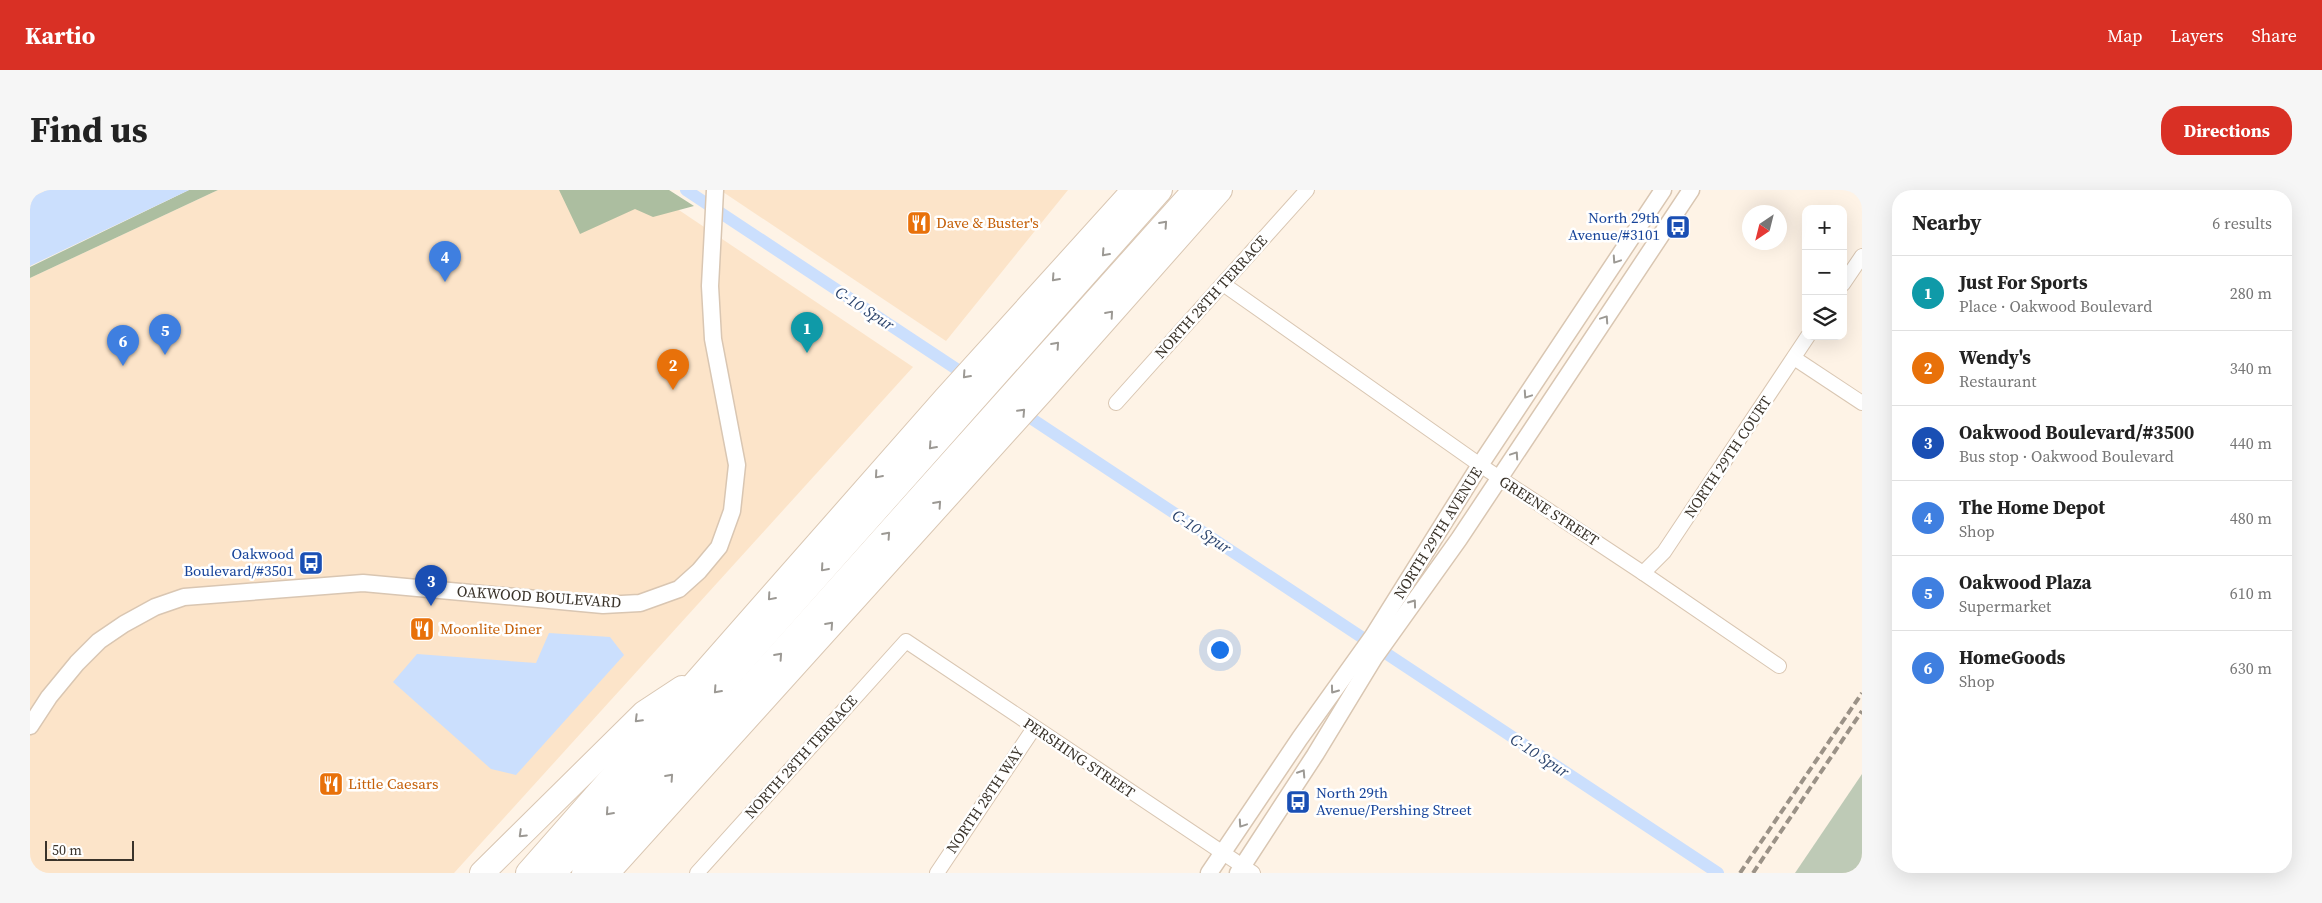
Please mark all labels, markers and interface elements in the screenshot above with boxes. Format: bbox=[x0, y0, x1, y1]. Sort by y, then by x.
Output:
text: Kartio bbox=[25, 19, 95, 52]
text: Map bbox=[2107, 23, 2142, 48]
text: Layers bbox=[2170, 23, 2223, 48]
text: Share bbox=[2251, 23, 2297, 48]
text: Find us bbox=[30, 106, 148, 154]
button: Directions bbox=[2161, 106, 2292, 155]
north arrow bbox=[1742, 205, 1787, 250]
map controls bbox=[1802, 205, 1847, 340]
button: + bbox=[1802, 205, 1847, 250]
place label: North 29th Avenue/#3101 bbox=[1568, 207, 1660, 245]
text: Nearby bbox=[1912, 208, 1982, 237]
restaurant icon: Dave & Buster's bbox=[906, 210, 932, 236]
place label: Dave & Buster's bbox=[936, 212, 1039, 233]
text: 6 results bbox=[2212, 212, 2272, 234]
bus stop icon: North 29th Avenue/#3101 bbox=[1665, 214, 1691, 240]
one-way arrow bbox=[1159, 221, 1168, 230]
street label: NORTH 28TH TERRACE bbox=[1149, 230, 1272, 363]
pin: 4 bbox=[429, 241, 461, 282]
one-way arrow bbox=[1101, 247, 1110, 256]
button: − bbox=[1802, 250, 1847, 295]
one-way arrow bbox=[1613, 254, 1622, 263]
text: Just For Sports bbox=[1959, 269, 2088, 295]
one-way arrow bbox=[1051, 272, 1060, 281]
water label: C-10 Spur bbox=[831, 281, 899, 335]
text: 1 bbox=[1924, 282, 1932, 304]
text: 280 m bbox=[2230, 282, 2272, 304]
button: layers bbox=[1802, 295, 1847, 340]
text: Place · Oakwood Boulevard bbox=[1959, 295, 2152, 317]
one-way arrow bbox=[1104, 311, 1112, 320]
pin: 1 bbox=[791, 312, 823, 353]
pin: 5 bbox=[149, 314, 181, 355]
one-way arrow bbox=[1599, 316, 1608, 325]
pin: 6 bbox=[107, 325, 139, 366]
one-way arrow bbox=[1050, 342, 1059, 351]
text: Wendy's bbox=[1959, 344, 2031, 370]
pin: 2 bbox=[657, 349, 689, 390]
text: 2 bbox=[1924, 357, 1932, 379]
text: 340 m bbox=[2230, 357, 2272, 379]
one-way arrow bbox=[963, 370, 972, 379]
text: Restaurant bbox=[1959, 370, 2037, 392]
one-way arrow bbox=[1523, 390, 1533, 399]
street label: NORTH 29TH COURT bbox=[1679, 392, 1776, 522]
one-way arrow bbox=[1016, 409, 1025, 418]
text: Oakwood Boulevard/#3500 bbox=[1959, 419, 2194, 445]
text: 3 bbox=[1924, 432, 1932, 454]
text: 440 m bbox=[2230, 432, 2272, 454]
one-way arrow bbox=[929, 441, 938, 450]
text: Bus stop · Oakwood Boulevard bbox=[1959, 445, 2174, 467]
one-way arrow bbox=[1509, 451, 1518, 460]
street label: NORTH 29TH AVENUE bbox=[1388, 463, 1487, 603]
one-way arrow bbox=[875, 469, 884, 478]
street label: GREENE STREET bbox=[1495, 470, 1603, 551]
text: The Home Depot bbox=[1959, 494, 2105, 520]
one-way arrow bbox=[933, 501, 942, 510]
water label: C-10 Spur bbox=[1168, 504, 1236, 558]
text: 4 bbox=[1924, 507, 1932, 529]
text: 480 m bbox=[2230, 507, 2272, 529]
text: Shop bbox=[1959, 520, 1995, 542]
one-way arrow bbox=[881, 532, 890, 541]
place label: Oakwood Boulevard/#3501 bbox=[184, 543, 294, 581]
bus stop icon: Oakwood Boulevard/#3501 bbox=[298, 550, 324, 576]
one-way arrow bbox=[821, 563, 830, 572]
pin: 3 bbox=[415, 565, 447, 606]
text: Oakwood Plaza bbox=[1959, 569, 2092, 595]
street label: OAKWOOD BOULEVARD bbox=[456, 580, 622, 613]
text: 5 bbox=[1924, 582, 1932, 604]
text: 610 m bbox=[2230, 582, 2272, 604]
one-way arrow bbox=[768, 591, 777, 600]
text: Supermarket bbox=[1959, 595, 2051, 617]
one-way arrow bbox=[1407, 599, 1416, 609]
restaurant icon: Moonlite Diner bbox=[409, 616, 435, 642]
place label: Moonlite Diner bbox=[440, 618, 543, 639]
one-way arrow bbox=[824, 622, 833, 631]
your location bbox=[1207, 637, 1233, 663]
text: HomeGoods bbox=[1959, 644, 2065, 670]
one-way arrow bbox=[773, 653, 782, 662]
text: 6 bbox=[1924, 657, 1932, 679]
text: 630 m bbox=[2230, 657, 2272, 679]
text: Shop bbox=[1959, 670, 1995, 692]
one-way arrow bbox=[714, 684, 723, 693]
one-way arrow bbox=[1331, 684, 1340, 694]
street label: NORTH 28TH TERRACE bbox=[739, 690, 862, 823]
street label: PERSHING STREET bbox=[1019, 712, 1139, 803]
one-way arrow bbox=[634, 714, 643, 723]
water label: C-10 Spur bbox=[1506, 728, 1574, 782]
street label: NORTH 28TH WAY bbox=[941, 742, 1028, 857]
one-way arrow bbox=[1296, 770, 1306, 779]
restaurant icon: Little Caesars bbox=[318, 771, 344, 797]
place label: Little Caesars bbox=[348, 773, 438, 794]
one-way arrow bbox=[664, 774, 673, 783]
place label: North 29th Avenue/Pershing Street bbox=[1316, 782, 1472, 820]
bus stop icon: North 29th Avenue/Pershing Street bbox=[1285, 789, 1311, 815]
one-way arrow bbox=[606, 806, 615, 815]
one-way arrow bbox=[1239, 818, 1248, 827]
one-way arrow bbox=[519, 828, 528, 837]
scale bar bbox=[45, 838, 134, 861]
text: 50 m bbox=[52, 840, 82, 860]

